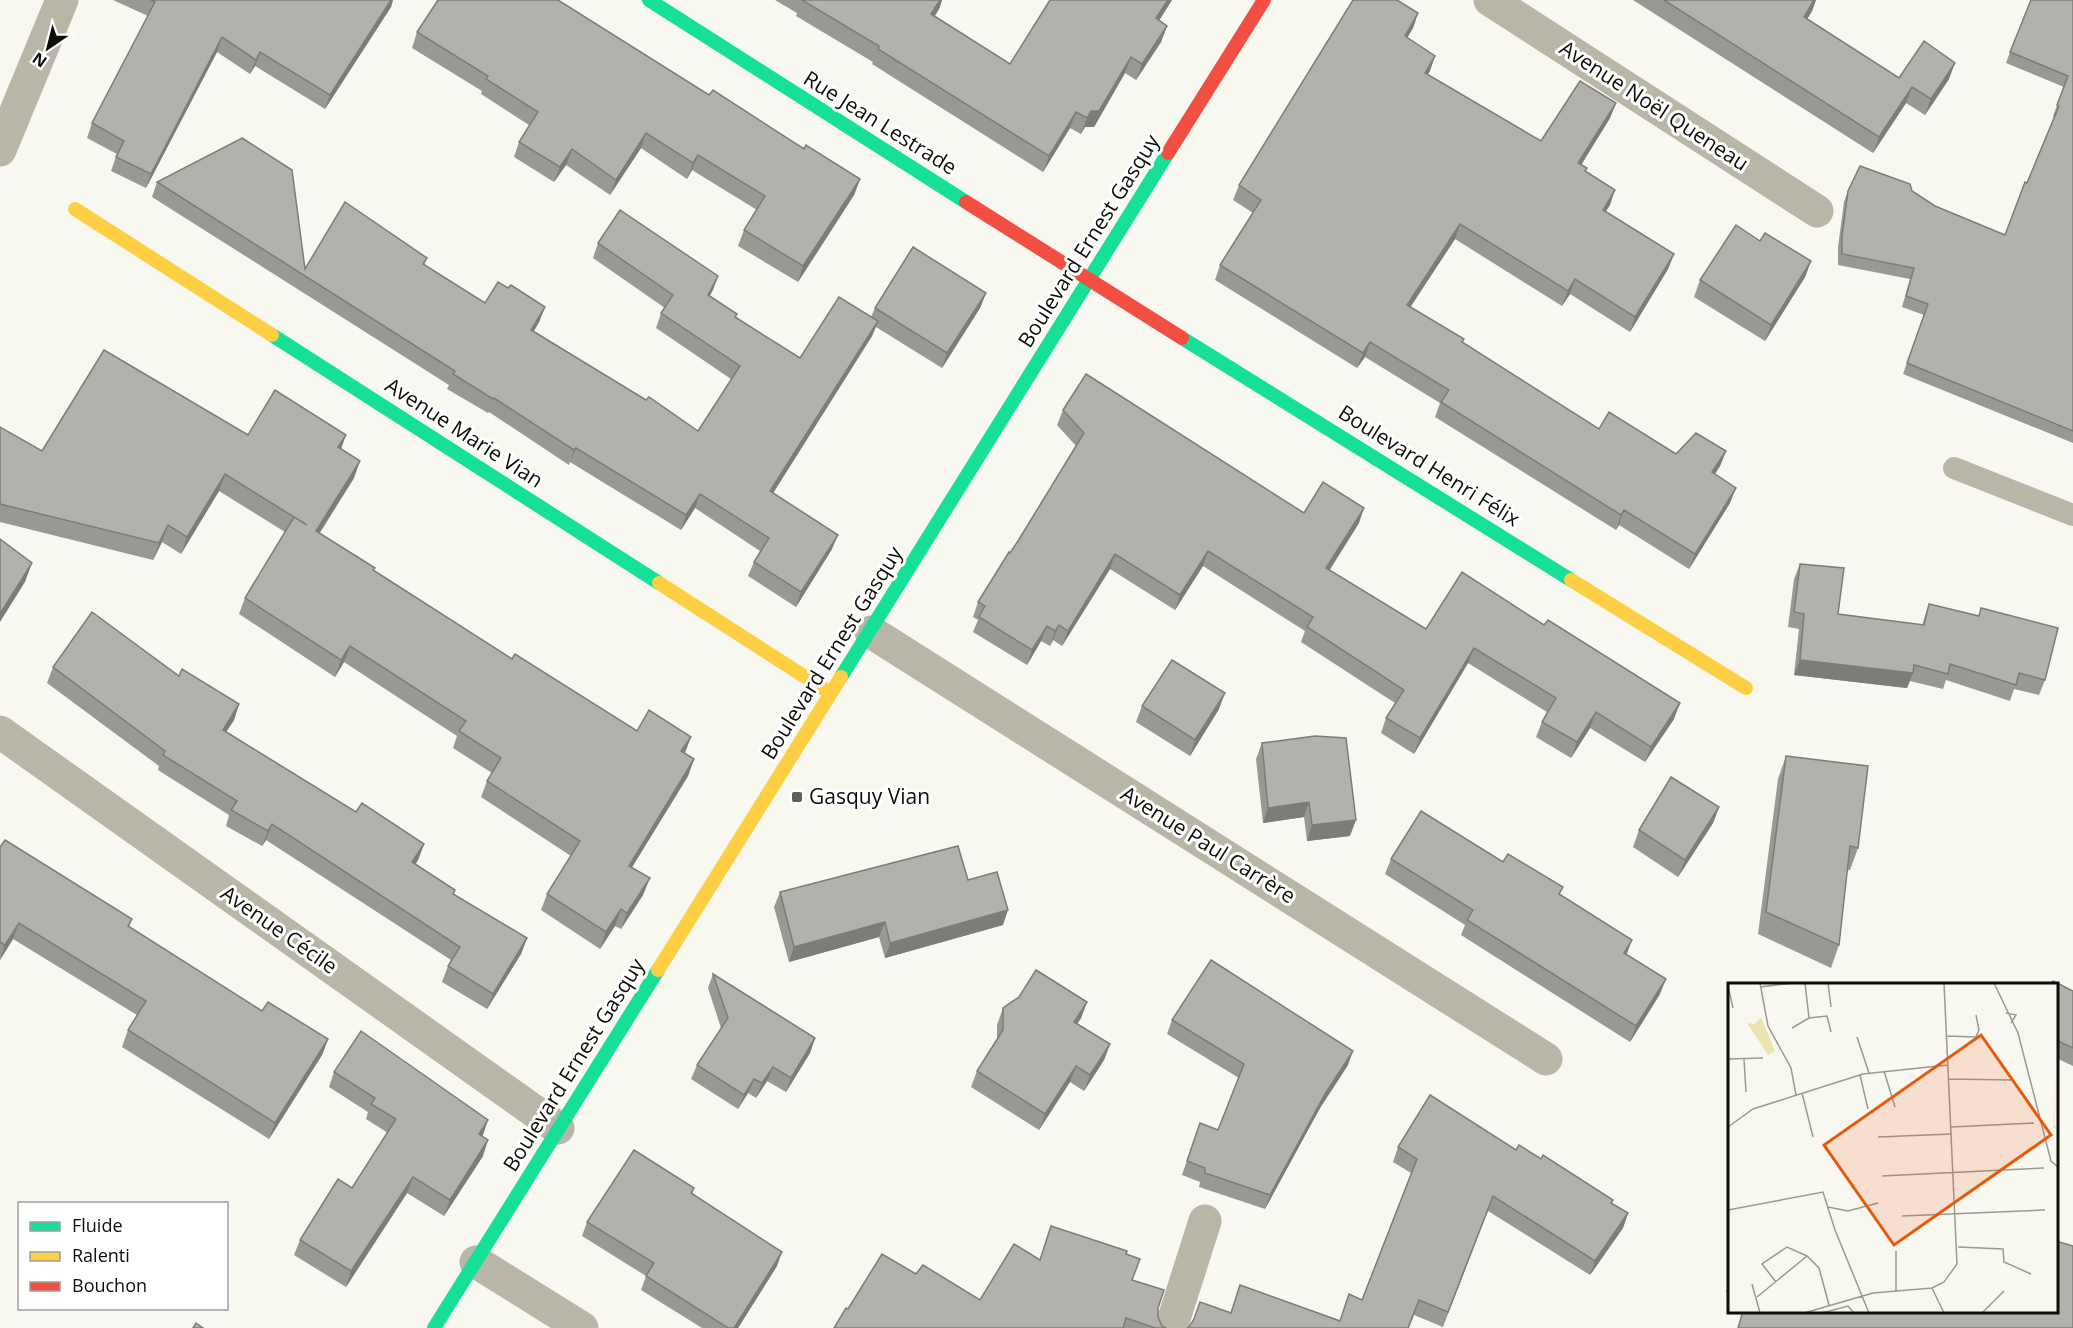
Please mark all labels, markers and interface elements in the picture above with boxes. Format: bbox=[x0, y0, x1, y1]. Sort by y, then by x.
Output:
north arrow bbox=[18, 18, 78, 78]
street label: Avenue Noël Queneau bbox=[1555, 34, 1754, 177]
text: N bbox=[28, 48, 51, 73]
street label: Rue Jean Lestrade bbox=[799, 64, 962, 181]
street label: Boulevard Ernest Gasquy bbox=[1011, 128, 1166, 352]
street label: Avenue Marie Vian bbox=[380, 371, 549, 494]
street label: Boulevard Henri Félix bbox=[1334, 398, 1526, 532]
street label: Boulevard Ernest Gasquy bbox=[754, 540, 909, 764]
street label: Avenue Paul Carrère bbox=[1116, 779, 1301, 909]
place label: Gasquy Vian bbox=[809, 782, 930, 810]
marker: Gasquy Vian bbox=[790, 790, 804, 804]
street label: Avenue Cécile bbox=[216, 879, 343, 980]
street label: Boulevard Ernest Gasquy bbox=[496, 952, 651, 1176]
inset map bbox=[1728, 983, 2058, 1313]
legend bbox=[18, 1202, 228, 1310]
text: Fluide bbox=[72, 1213, 123, 1237]
text: Ralenti bbox=[72, 1243, 130, 1267]
text: Bouchon bbox=[72, 1273, 147, 1297]

